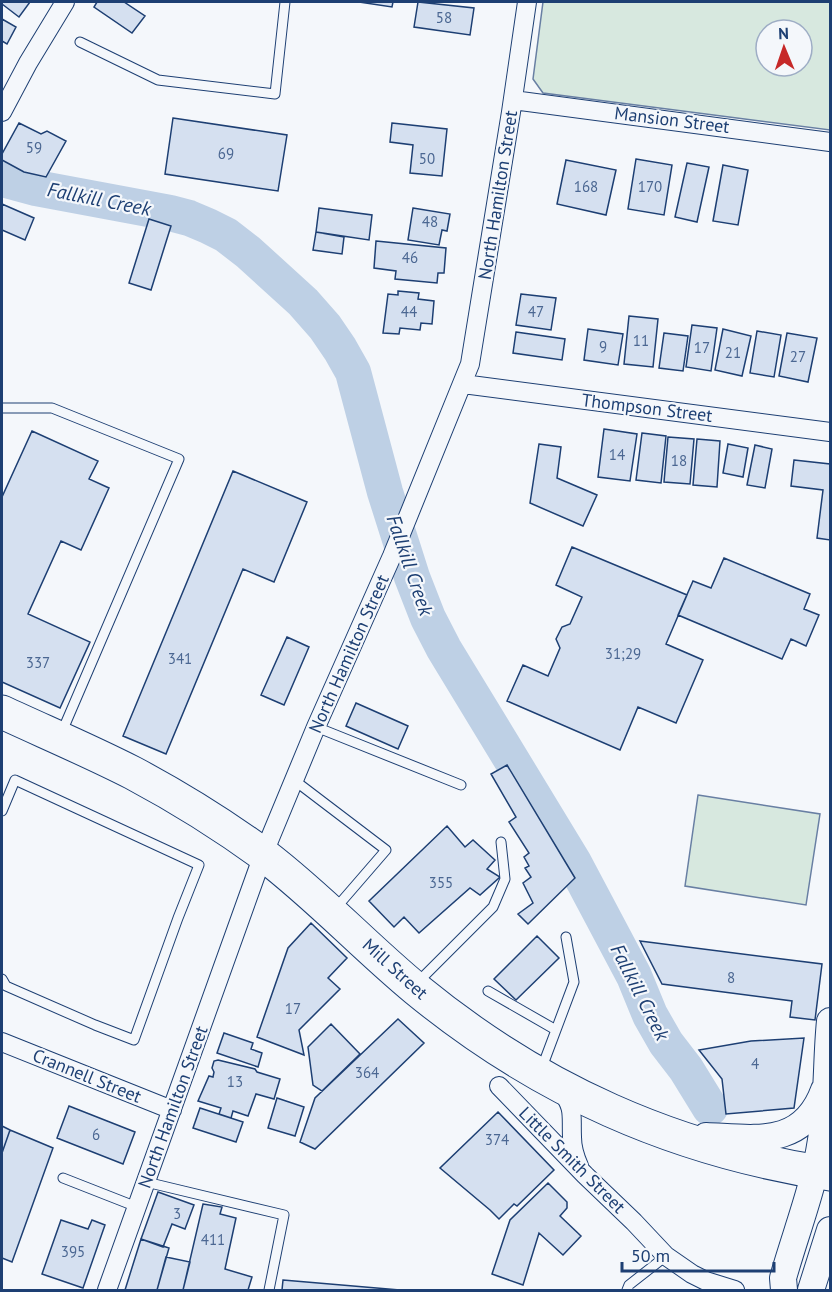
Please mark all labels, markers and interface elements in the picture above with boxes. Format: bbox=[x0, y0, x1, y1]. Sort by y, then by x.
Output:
house number: 58 bbox=[436, 8, 452, 27]
north arrow bbox=[754, 18, 814, 78]
text: N bbox=[778, 23, 789, 43]
street label: Mansion Street bbox=[613, 101, 731, 138]
street label: North Hamilton Street bbox=[473, 109, 522, 281]
house number: 59 bbox=[26, 138, 42, 157]
house number: 69 bbox=[218, 144, 234, 163]
house number: 50 bbox=[419, 149, 435, 168]
water label: Fallkill Creek bbox=[45, 176, 154, 222]
house number: 168 bbox=[574, 177, 598, 196]
house number: 170 bbox=[638, 177, 662, 196]
house number: 48 bbox=[422, 212, 438, 231]
house number: 46 bbox=[402, 248, 418, 267]
house number: 44 bbox=[401, 302, 417, 321]
house number: 47 bbox=[528, 302, 544, 321]
house number: 11 bbox=[633, 331, 649, 350]
house number: 9 bbox=[599, 337, 607, 356]
house number: 17 bbox=[694, 338, 710, 357]
house number: 21 bbox=[725, 343, 741, 362]
house number: 27 bbox=[790, 347, 806, 366]
street label: Thompson Street bbox=[580, 388, 714, 427]
house number: 14 bbox=[609, 445, 625, 464]
house number: 18 bbox=[671, 451, 687, 470]
water label: Fallkill Creek bbox=[381, 511, 440, 620]
street label: North Hamilton Street bbox=[303, 571, 394, 737]
house number: 31;29 bbox=[605, 644, 641, 663]
house number: 341 bbox=[168, 649, 192, 668]
house number: 337 bbox=[26, 653, 50, 672]
house number: 355 bbox=[429, 873, 453, 892]
street label: Mill Street bbox=[358, 933, 433, 1004]
water label: Fallkill Creek bbox=[605, 939, 676, 1046]
house number: 8 bbox=[727, 968, 735, 987]
house number: 17 bbox=[285, 999, 301, 1018]
street label: North Hamilton Street bbox=[132, 1023, 213, 1191]
street label: Crannell Street bbox=[29, 1043, 145, 1108]
house number: 4 bbox=[751, 1054, 759, 1073]
house number: 364 bbox=[355, 1063, 379, 1082]
house number: 13 bbox=[227, 1072, 243, 1091]
street label: Little Smith Street bbox=[514, 1102, 630, 1218]
house number: 6 bbox=[92, 1125, 100, 1144]
house number: 374 bbox=[485, 1130, 509, 1149]
house number: 3 bbox=[173, 1204, 181, 1223]
house number: 411 bbox=[201, 1230, 225, 1249]
scale bar bbox=[622, 1235, 774, 1273]
house number: 395 bbox=[61, 1242, 85, 1261]
text: 50 m bbox=[631, 1244, 670, 1267]

